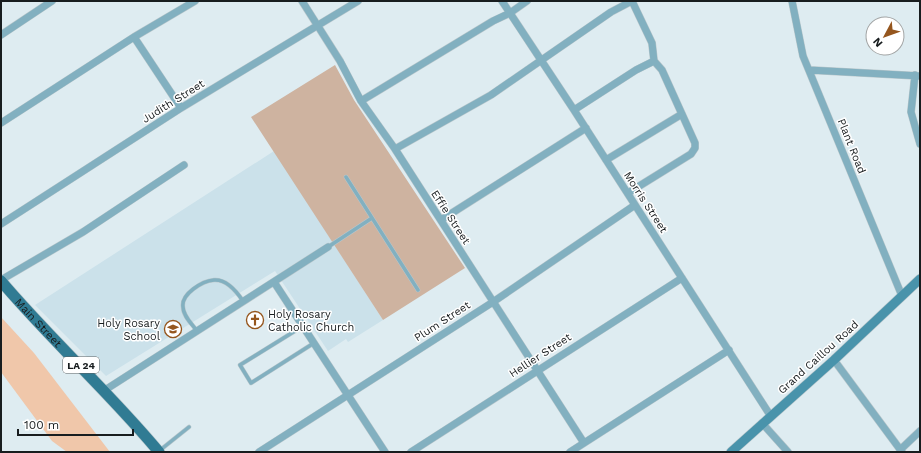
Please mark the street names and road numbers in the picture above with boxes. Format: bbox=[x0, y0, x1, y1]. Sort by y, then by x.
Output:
street label: Judith Street bbox=[140, 77, 207, 126]
street label: Plant Road bbox=[835, 117, 868, 176]
street label: Morris Street bbox=[621, 169, 670, 236]
street label: Effie Street bbox=[428, 188, 473, 247]
street label: Main Street bbox=[12, 296, 64, 350]
street label: Plum Street bbox=[412, 298, 473, 344]
street label: Grand Caillou Road bbox=[776, 318, 861, 397]
street label: Hellier Street bbox=[507, 330, 574, 380]
road number: LA 24 bbox=[63, 357, 99, 373]

